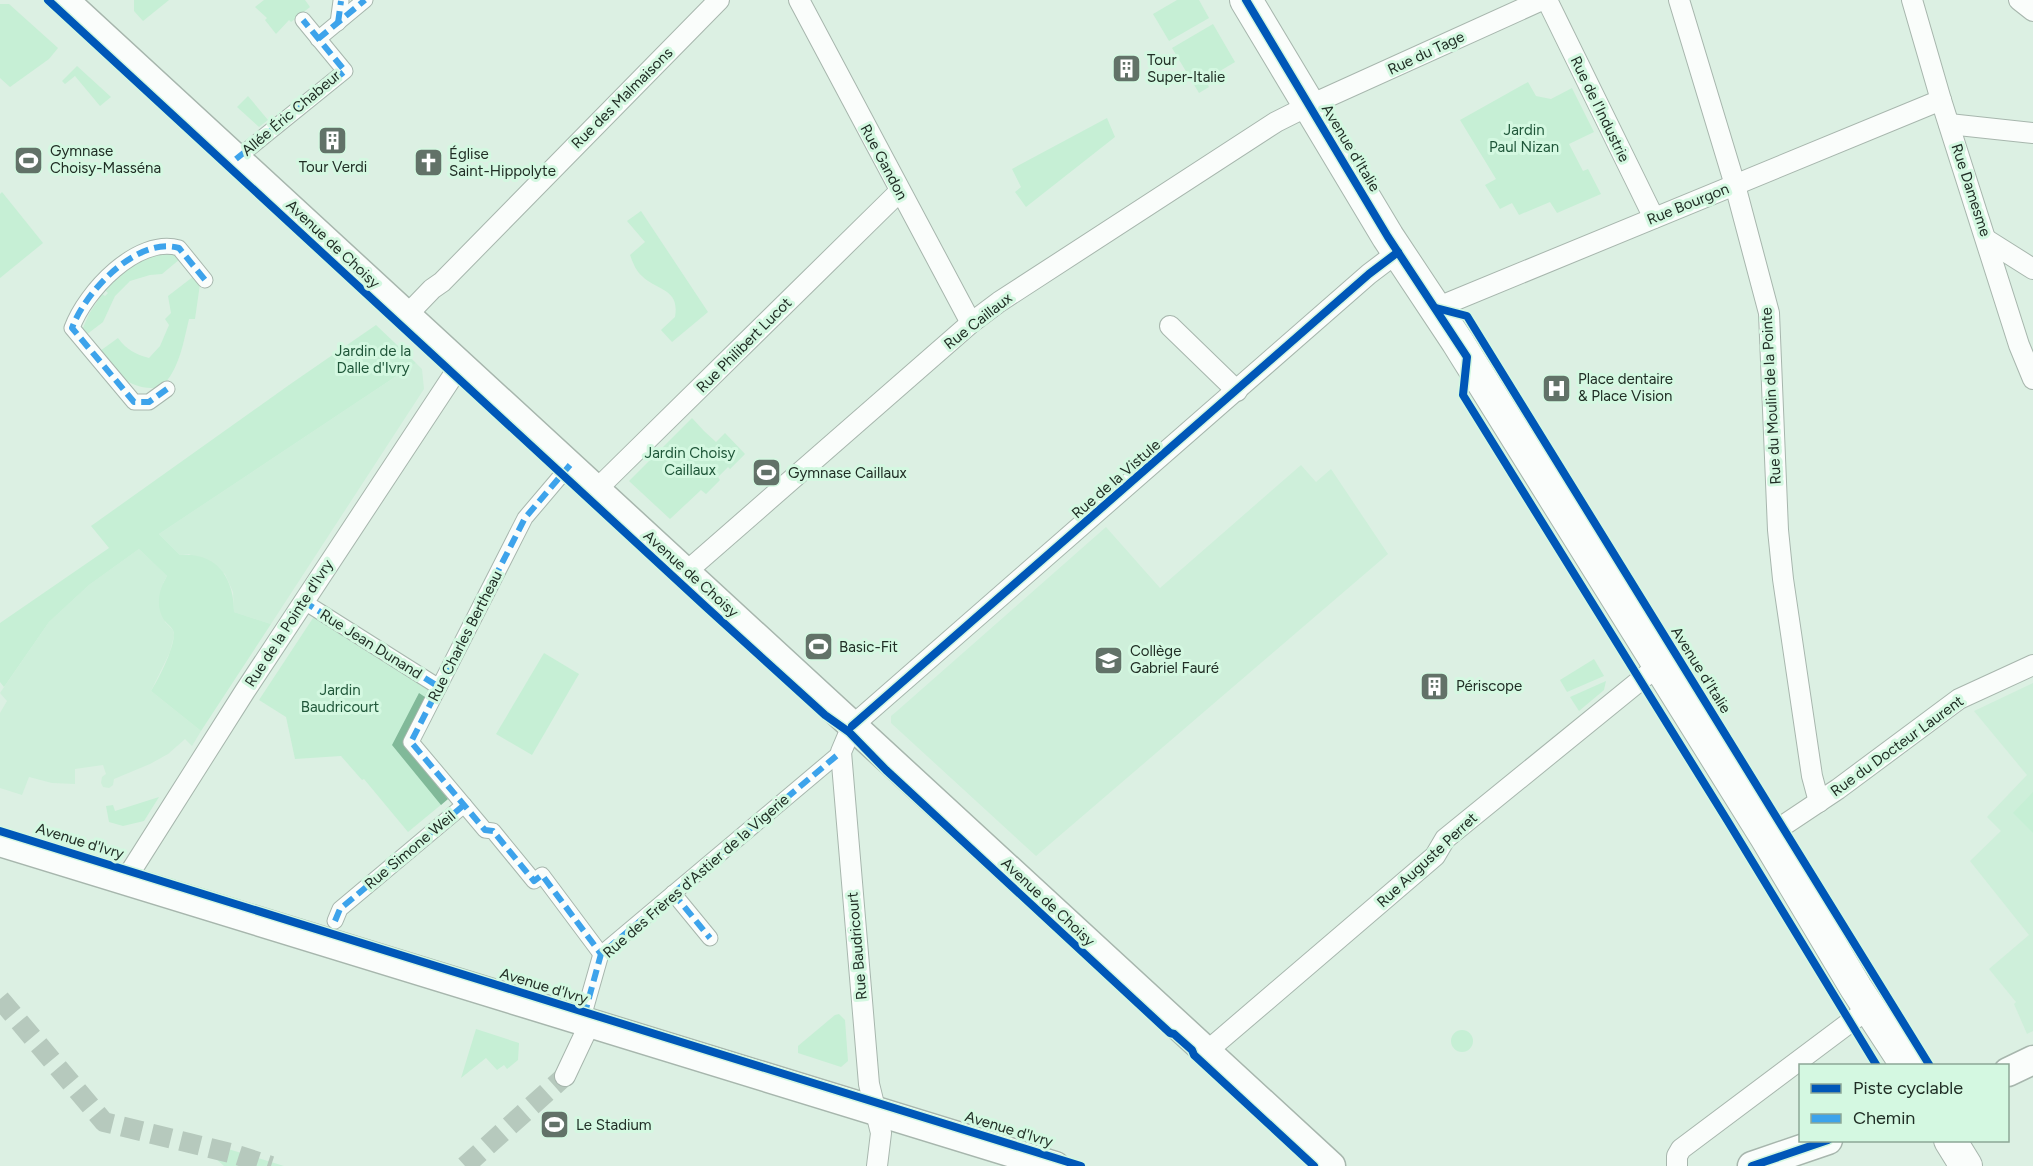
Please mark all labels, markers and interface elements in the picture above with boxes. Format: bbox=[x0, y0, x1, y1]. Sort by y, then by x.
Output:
street label: Rue du Tage bbox=[1385, 27, 1467, 79]
street label: Rue des Malmaisons bbox=[568, 44, 676, 152]
place label: Tour Super-Italie bbox=[1147, 51, 1225, 86]
building icon: Tour Super-Italie bbox=[1110, 53, 1142, 85]
street label: Rue de l'Industrie bbox=[1567, 53, 1633, 165]
street label: Allée Éric Chabeur bbox=[238, 66, 344, 160]
street label: Avenue d'Italie bbox=[1318, 101, 1384, 195]
street label: Rue Gandon bbox=[857, 121, 911, 203]
park label: Jardin Paul Nizan bbox=[1489, 121, 1559, 156]
building icon: Tour Verdi bbox=[317, 124, 349, 156]
street label: Rue Damesme bbox=[1948, 141, 1994, 239]
place label: Gymnase Choisy-Masséna bbox=[50, 142, 161, 177]
sports icon: Gymnase Choisy-Masséna bbox=[13, 144, 45, 176]
place label: Église Saint-Hippolyte bbox=[449, 145, 556, 180]
church icon: Église Saint-Hippolyte bbox=[412, 147, 444, 179]
place label: Tour Verdi bbox=[299, 158, 367, 176]
street label: Rue Bourgon bbox=[1644, 179, 1732, 229]
street label: Avenue de Choisy bbox=[282, 196, 384, 292]
street label: Rue Caillaux bbox=[940, 289, 1016, 353]
street label: Rue Philibert Lucot bbox=[693, 293, 796, 396]
street label: Rue du Moulin de la Pointe bbox=[1757, 307, 1785, 485]
park label: Jardin de la Dalle d'Ivry bbox=[335, 342, 411, 377]
place label: Place dentaire & Place Vision bbox=[1578, 370, 1673, 405]
hospital icon: Place dentaire & Place Vision bbox=[1541, 372, 1573, 404]
street label: Rue de la Vistule bbox=[1068, 436, 1164, 522]
park label: Jardin Choisy Caillaux bbox=[644, 444, 736, 479]
sports icon: Gymnase Caillaux bbox=[751, 457, 783, 489]
place label: Gymnase Caillaux bbox=[788, 464, 907, 482]
street label: Avenue de Choisy bbox=[640, 527, 742, 621]
street label: Rue de la Pointe d'Ivry bbox=[241, 556, 337, 690]
street label: Rue Charles Bertheau bbox=[424, 568, 506, 704]
street label: Rue Jean Dunand bbox=[317, 605, 425, 683]
street label: Avenue d'Italie bbox=[1667, 623, 1735, 717]
sports icon: Basic-Fit bbox=[802, 631, 834, 663]
place label: Basic-Fit bbox=[839, 638, 898, 656]
place label: Collège Gabriel Fauré bbox=[1130, 642, 1219, 677]
school or university icon: Collège Gabriel Fauré bbox=[1093, 644, 1125, 676]
building icon: Périscope bbox=[1419, 670, 1451, 702]
place label: Périscope bbox=[1456, 677, 1522, 695]
park label: Jardin Baudricourt bbox=[301, 681, 380, 716]
street label: Rue du Docteur Laurent bbox=[1827, 692, 1967, 800]
street label: Rue des Frères d'Astier de la Vigerie bbox=[599, 790, 793, 962]
street label: Rue Simone Weil bbox=[361, 807, 459, 893]
street label: Rue Auguste Perret bbox=[1373, 809, 1481, 911]
street label: Avenue d'Ivry bbox=[34, 819, 126, 863]
street label: Avenue de Choisy bbox=[997, 854, 1099, 950]
street label: Rue Baudricourt bbox=[843, 891, 871, 1001]
street label: Avenue d'Ivry bbox=[498, 964, 590, 1008]
legend bbox=[1799, 1064, 2009, 1142]
text: Piste cyclable bbox=[1853, 1077, 1963, 1099]
street label: Avenue d'Ivry bbox=[963, 1107, 1055, 1151]
text: Chemin bbox=[1853, 1107, 1915, 1129]
sports icon: Le Stadium bbox=[539, 1109, 571, 1141]
place label: Le Stadium bbox=[576, 1116, 652, 1134]

